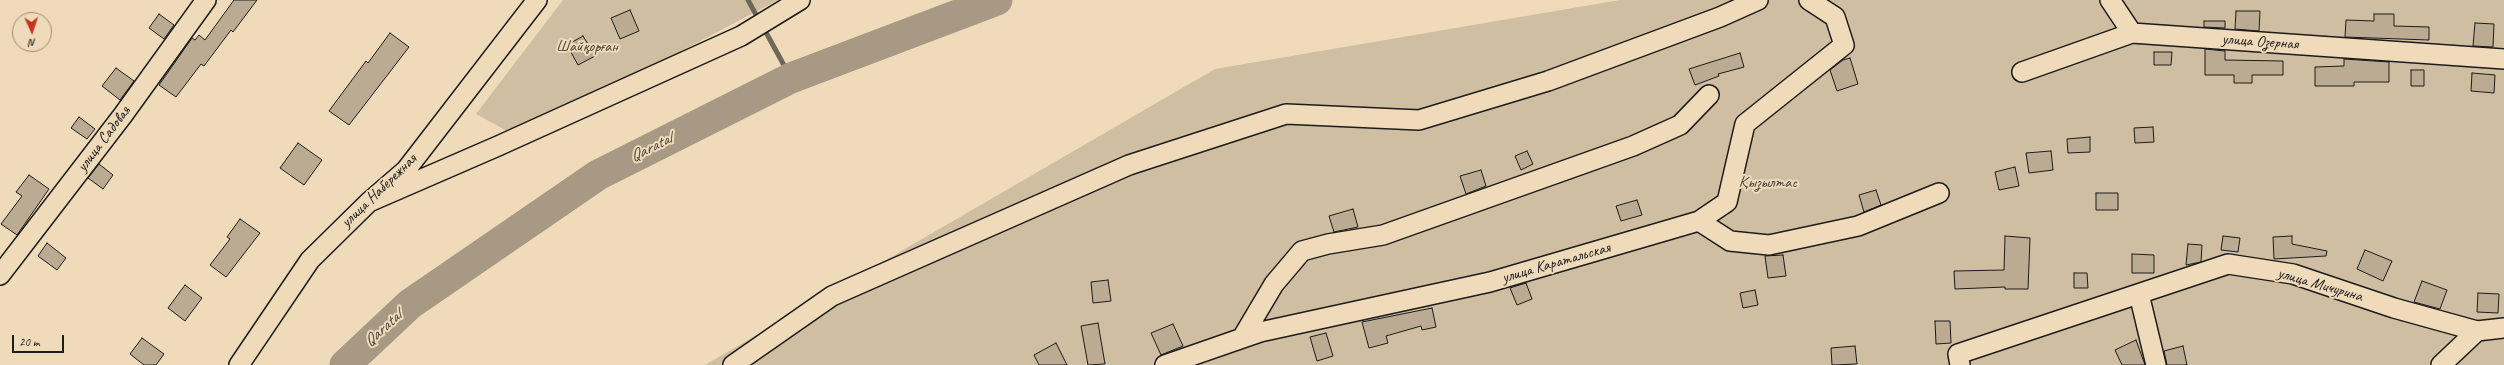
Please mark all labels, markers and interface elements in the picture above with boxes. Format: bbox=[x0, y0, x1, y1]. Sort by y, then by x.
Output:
north arrow bbox=[12, 12, 52, 52]
street label: улица Озерная bbox=[2221, 30, 2299, 54]
text: N bbox=[29, 36, 36, 50]
park label: Шайқорған bbox=[556, 37, 618, 57]
street label: улица Садовая bbox=[73, 102, 135, 176]
water label: Qaratal bbox=[627, 129, 675, 167]
street label: улица Набережная bbox=[337, 150, 421, 232]
park label: Қызылтас bbox=[1739, 173, 1797, 193]
street label: улица Каратальская bbox=[1500, 238, 1612, 288]
street label: улица Мичурина bbox=[2275, 264, 2365, 306]
water label: Qaratal bbox=[360, 306, 406, 352]
scale bar bbox=[14, 327, 66, 353]
text: 20 m bbox=[19, 334, 39, 350]

